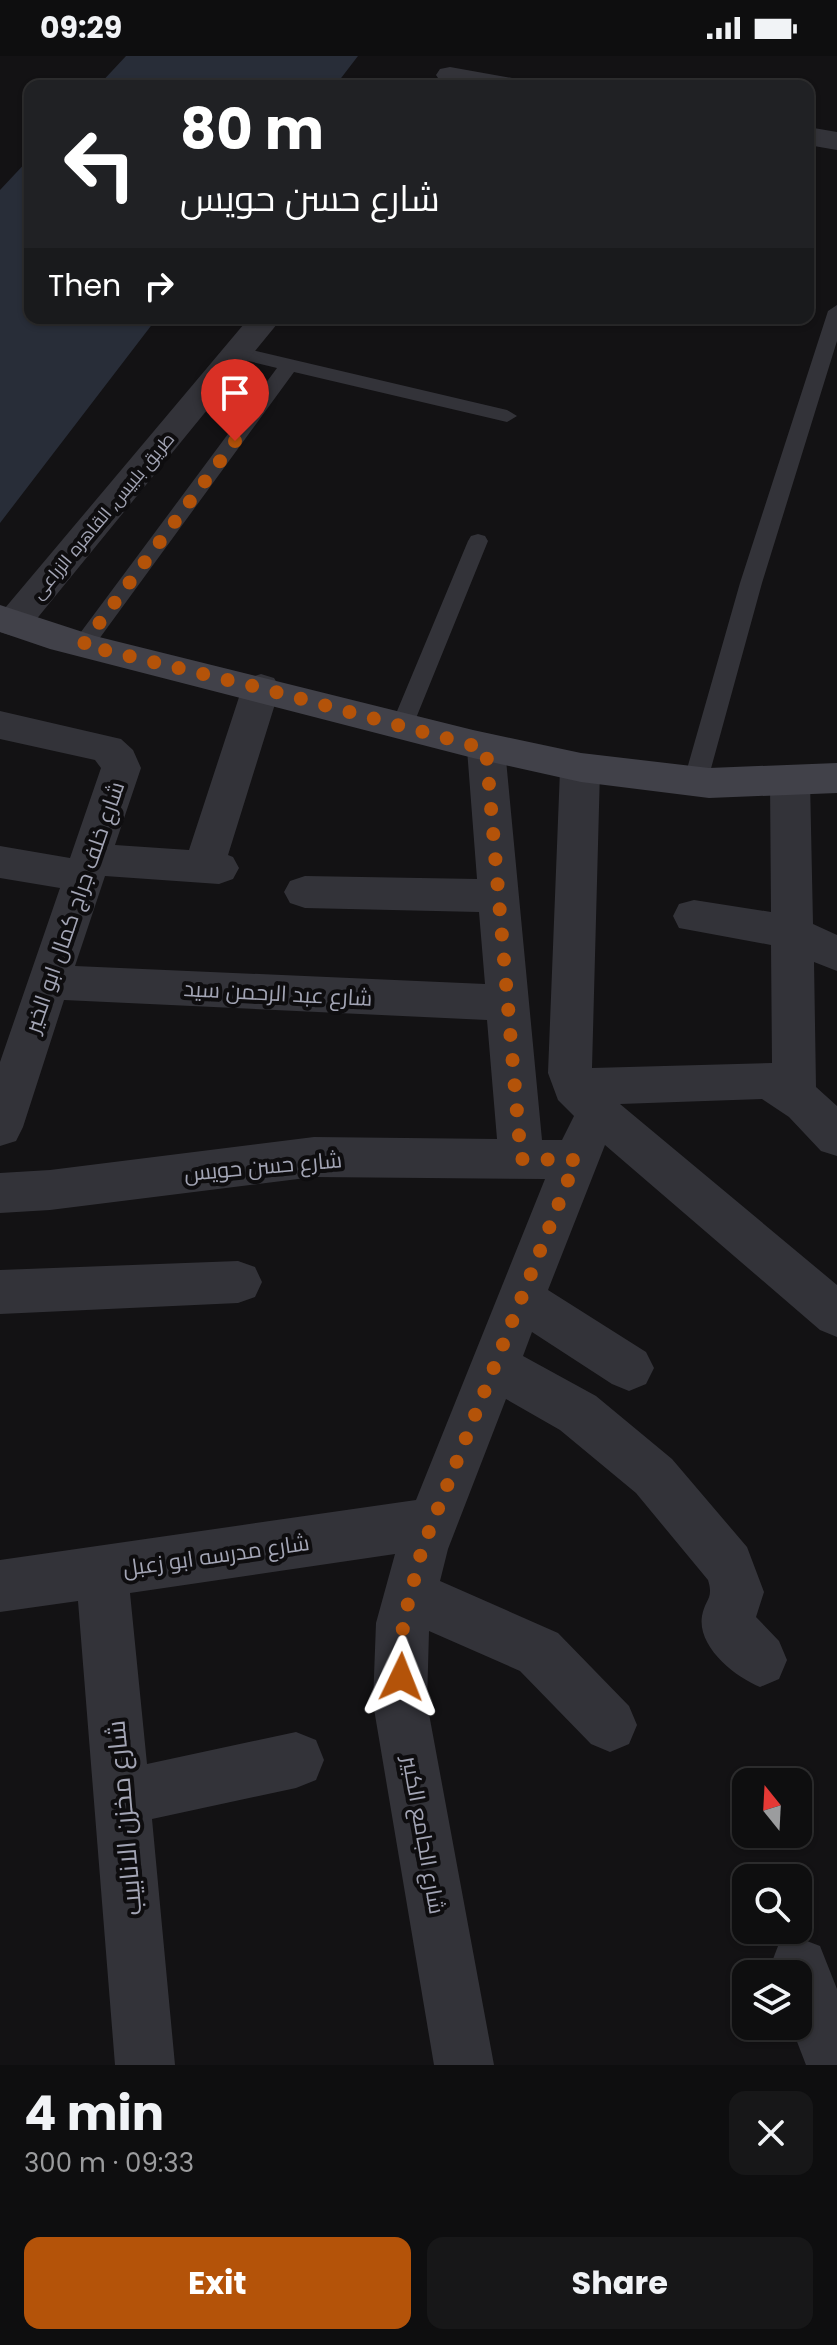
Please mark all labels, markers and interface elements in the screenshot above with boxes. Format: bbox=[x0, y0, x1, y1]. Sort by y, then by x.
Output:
text: 09:29 bbox=[40, 6, 122, 49]
text: 80 m bbox=[180, 90, 324, 169]
icon: left bbox=[48, 112, 152, 216]
text: شارع حسن حويس bbox=[180, 173, 440, 224]
text: Then bbox=[48, 264, 121, 307]
icon: right bbox=[137, 264, 181, 308]
pin bbox=[201, 359, 269, 441]
icon: arrive bbox=[213, 371, 257, 415]
street label: طريق بلبيس, القاهره الزراعى bbox=[25, 427, 180, 604]
street label: شارع خلف جراج كمال ابو الخير bbox=[16, 777, 132, 1039]
street label: شارع عبد الرحمن سيد bbox=[183, 973, 373, 1014]
street label: شارع حسن حويس bbox=[183, 1144, 343, 1189]
street label: شارع مدرسه ابو زعبل bbox=[121, 1527, 311, 1584]
position arrow bbox=[359, 1635, 443, 1719]
street label: شارع مخزن الانابيب bbox=[98, 1719, 150, 1917]
street label: شارع الجامع الكبير bbox=[394, 1752, 453, 1917]
north arrow bbox=[732, 1768, 812, 1848]
map controls bbox=[732, 1768, 812, 2040]
button: search bbox=[732, 1864, 812, 1944]
button: layers bbox=[732, 1960, 812, 2040]
text: 4 min bbox=[24, 2080, 164, 2147]
button: close bbox=[729, 2091, 813, 2175]
text: 300 m · 09:33 bbox=[24, 2145, 194, 2181]
button: Exit bbox=[24, 2237, 411, 2329]
button: Share bbox=[427, 2237, 813, 2329]

